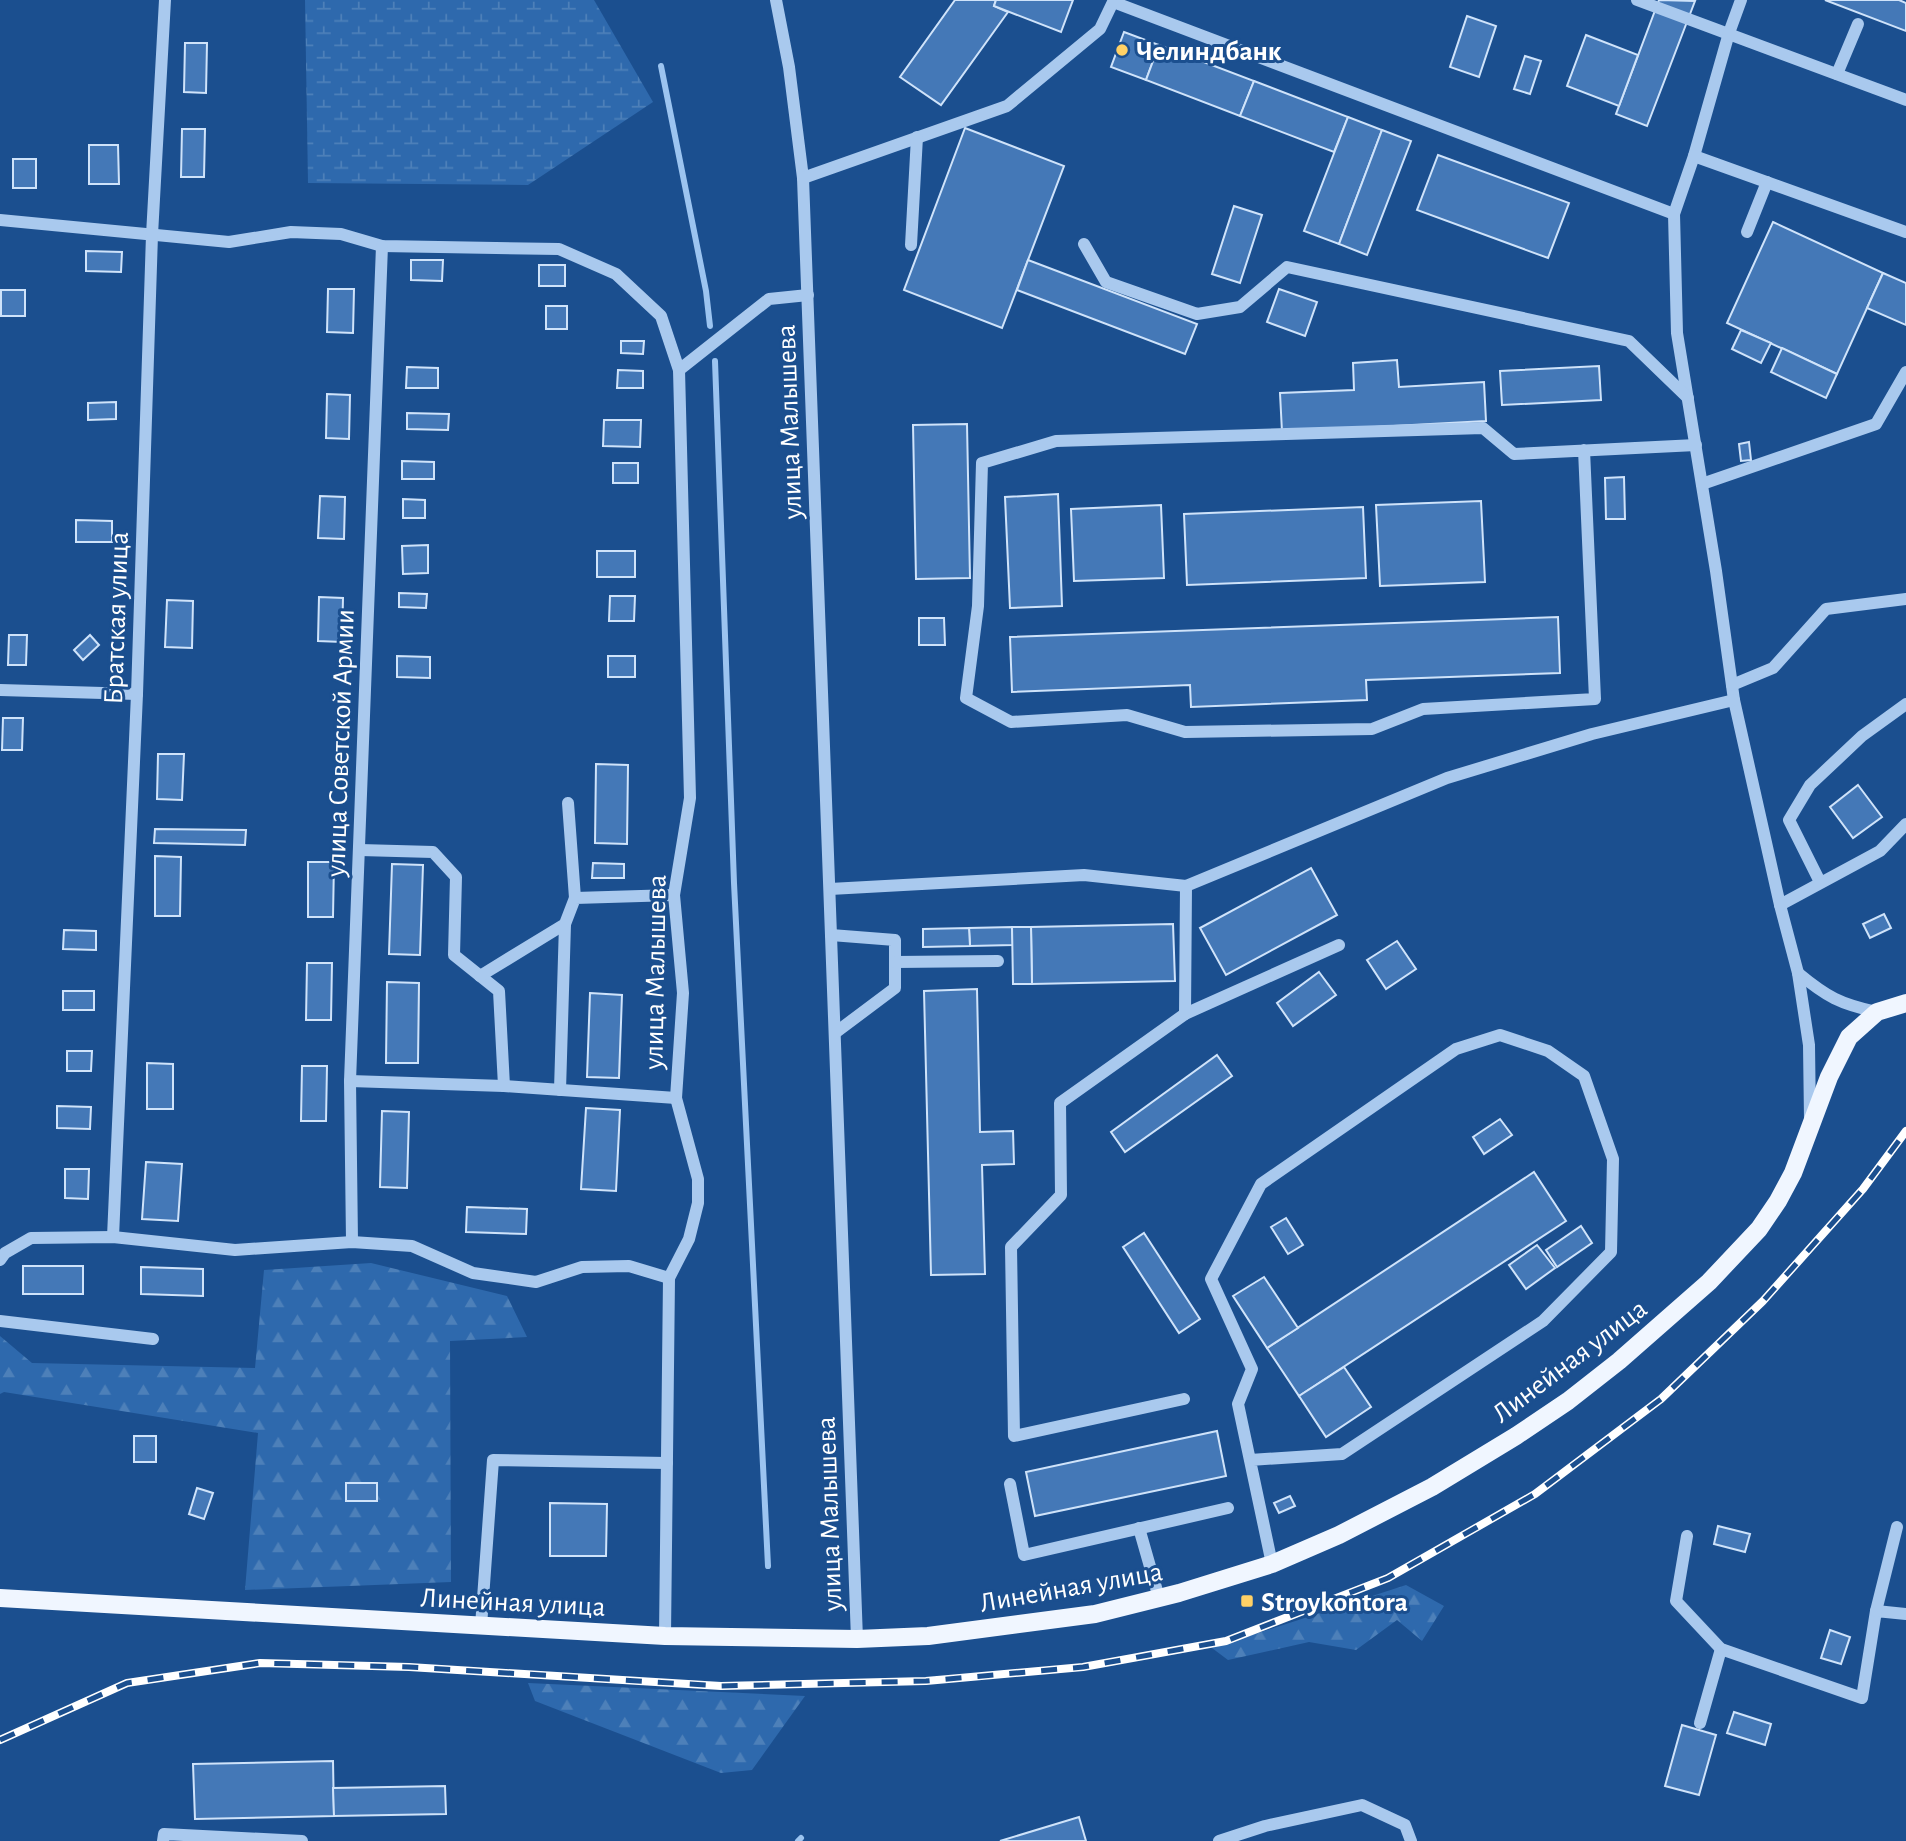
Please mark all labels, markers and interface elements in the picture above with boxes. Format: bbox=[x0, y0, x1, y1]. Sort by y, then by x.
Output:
place label: Челиндбанк bbox=[1136, 38, 1282, 66]
marker: Челиндбанк bbox=[1114, 42, 1130, 58]
street label: улица Малышева bbox=[773, 324, 807, 521]
street label: Братская улица bbox=[100, 531, 134, 705]
street label: улица Советской Армии bbox=[322, 609, 360, 878]
street label: улица Малышева bbox=[640, 874, 672, 1071]
street label: Линейная улица bbox=[1488, 1295, 1653, 1428]
street label: улица Малышева bbox=[813, 1416, 847, 1613]
street label: Линейная улица bbox=[978, 1558, 1165, 1618]
street label: Линейная улица bbox=[420, 1584, 606, 1622]
place label: Stroykontora bbox=[1261, 1589, 1408, 1617]
marker: Stroykontora bbox=[1239, 1593, 1255, 1609]

